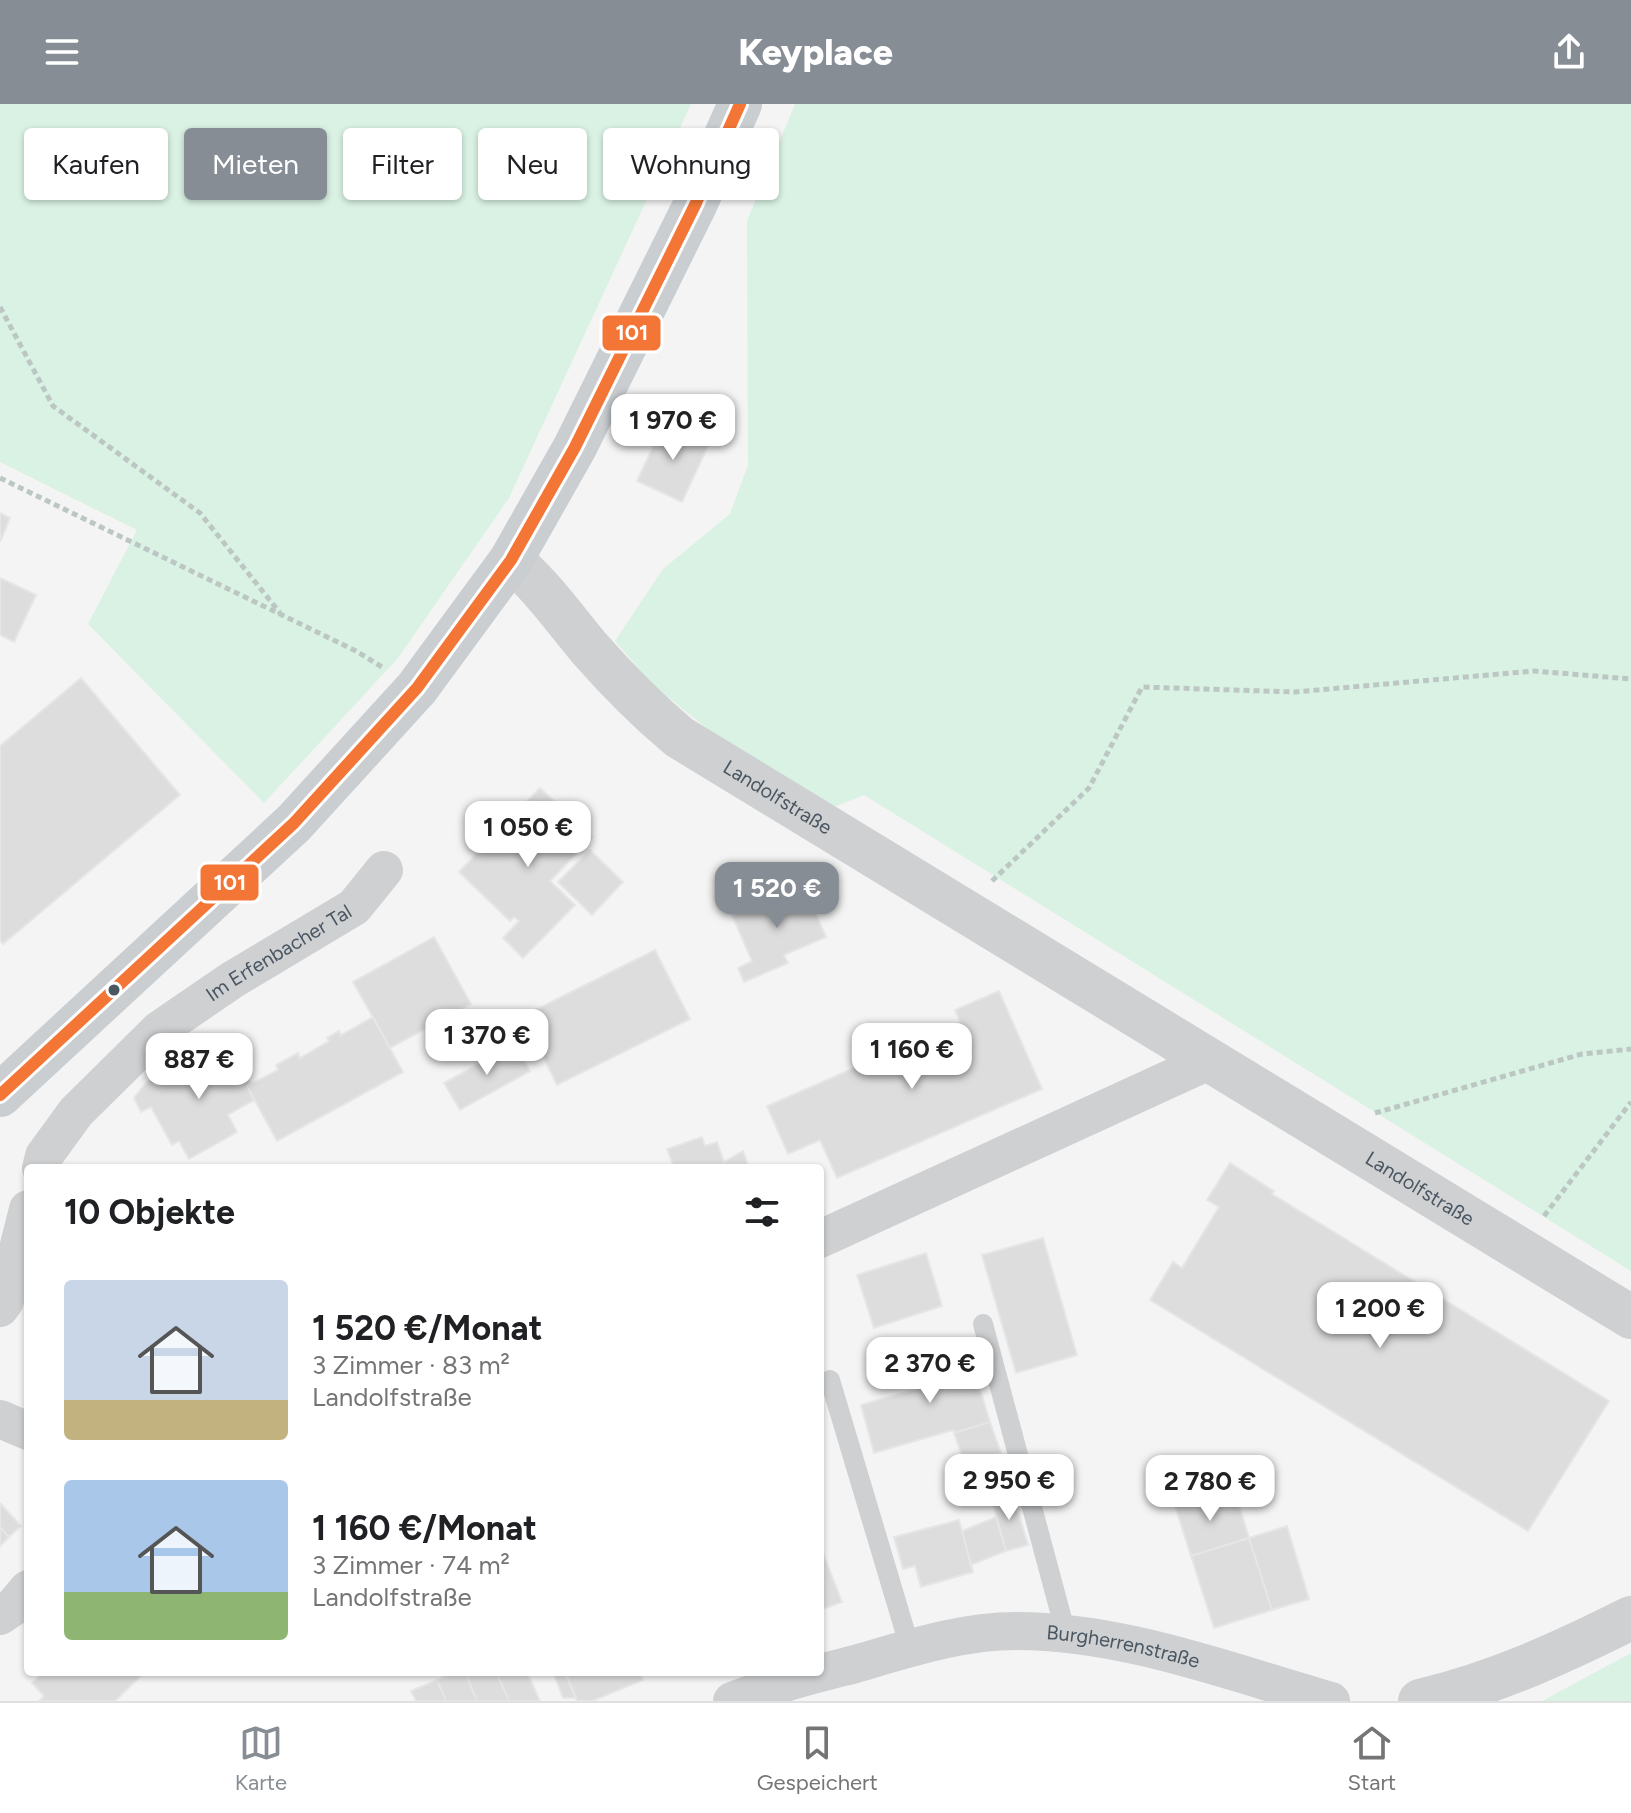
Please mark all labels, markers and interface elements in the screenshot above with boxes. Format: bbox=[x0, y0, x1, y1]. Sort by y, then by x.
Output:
icon: menu bbox=[40, 30, 84, 74]
icon: share bbox=[1547, 30, 1591, 74]
text: Keyplace bbox=[738, 31, 893, 74]
chip: Kaufen bbox=[24, 128, 168, 200]
chip: Mieten bbox=[184, 128, 327, 200]
chip: Filter bbox=[343, 128, 462, 200]
chip: Neu bbox=[478, 128, 587, 200]
chip: Wohnung bbox=[603, 128, 779, 200]
line badge: 101 bbox=[601, 314, 662, 352]
text: 101 bbox=[616, 319, 648, 346]
pin: 1 970 € bbox=[599, 394, 747, 462]
text: 1 970 € bbox=[629, 404, 717, 436]
street label: Landolfstraße bbox=[719, 755, 836, 839]
pin: 1 050 € bbox=[454, 801, 602, 869]
text: 1 050 € bbox=[483, 811, 573, 843]
pin: 1 520 € bbox=[703, 862, 851, 930]
line badge: 101 bbox=[199, 863, 260, 902]
text: 101 bbox=[214, 869, 246, 896]
text: 1 520 € bbox=[733, 872, 821, 904]
street label: Im Erfenbacher Tal bbox=[201, 899, 356, 1006]
unlabelled marker bbox=[106, 982, 122, 998]
pin: 1 370 € bbox=[413, 1009, 561, 1077]
text: 1 370 € bbox=[443, 1019, 531, 1051]
pin: 1 160 € bbox=[838, 1023, 986, 1091]
pin: 887 € bbox=[143, 1033, 255, 1101]
text: 1 160 € bbox=[870, 1033, 954, 1065]
text: 887 € bbox=[164, 1043, 234, 1075]
street label: Landolfstraße bbox=[1361, 1146, 1479, 1231]
icon: filters bbox=[740, 1190, 784, 1234]
text: 10 Objekte bbox=[64, 1192, 235, 1233]
pin: 1 200 € bbox=[1306, 1282, 1454, 1350]
text: 1 200 € bbox=[1335, 1292, 1425, 1324]
text: 1 520 €/Monat bbox=[312, 1308, 542, 1349]
icon: home bbox=[128, 1312, 224, 1408]
pin: 2 370 € bbox=[856, 1337, 1004, 1405]
text: 2 370 € bbox=[884, 1347, 976, 1379]
text: 3 Zimmer · 83 m² bbox=[312, 1349, 510, 1381]
text: Landolfstraße bbox=[312, 1381, 472, 1413]
pin: 2 950 € bbox=[935, 1454, 1083, 1522]
pin: 2 780 € bbox=[1136, 1455, 1284, 1523]
text: 2 950 € bbox=[963, 1464, 1055, 1496]
text: 2 780 € bbox=[1164, 1465, 1256, 1497]
text: 1 160 €/Monat bbox=[312, 1508, 537, 1549]
icon: home bbox=[128, 1512, 224, 1608]
text: 3 Zimmer · 74 m² bbox=[312, 1549, 510, 1581]
text: Landolfstraße bbox=[312, 1581, 472, 1613]
street label: Burgherrenstraße bbox=[1046, 1620, 1203, 1673]
tab: Karte bbox=[235, 1721, 287, 1796]
tab: Gespeichert bbox=[757, 1721, 878, 1796]
tab: Start bbox=[1347, 1721, 1396, 1796]

